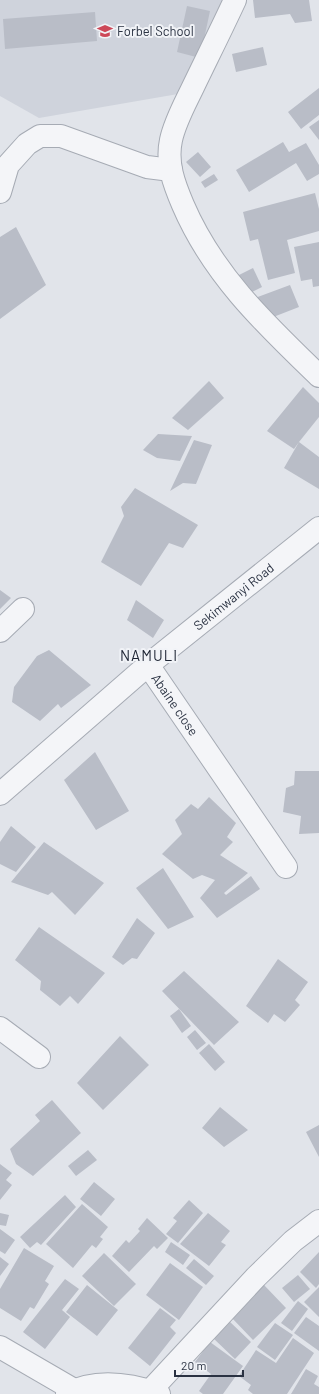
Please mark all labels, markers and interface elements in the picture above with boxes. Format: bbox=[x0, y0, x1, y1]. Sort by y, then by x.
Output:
school or university icon: Forbel School bbox=[96, 22, 114, 40]
place label: Forbel School bbox=[117, 23, 194, 39]
street label: Sekimwanyi Road bbox=[190, 559, 277, 633]
district label: NAMULI bbox=[120, 646, 178, 664]
street label: Abaine close bbox=[148, 671, 202, 739]
scale bar bbox=[175, 1352, 243, 1378]
text: 20 m bbox=[181, 1358, 207, 1372]

